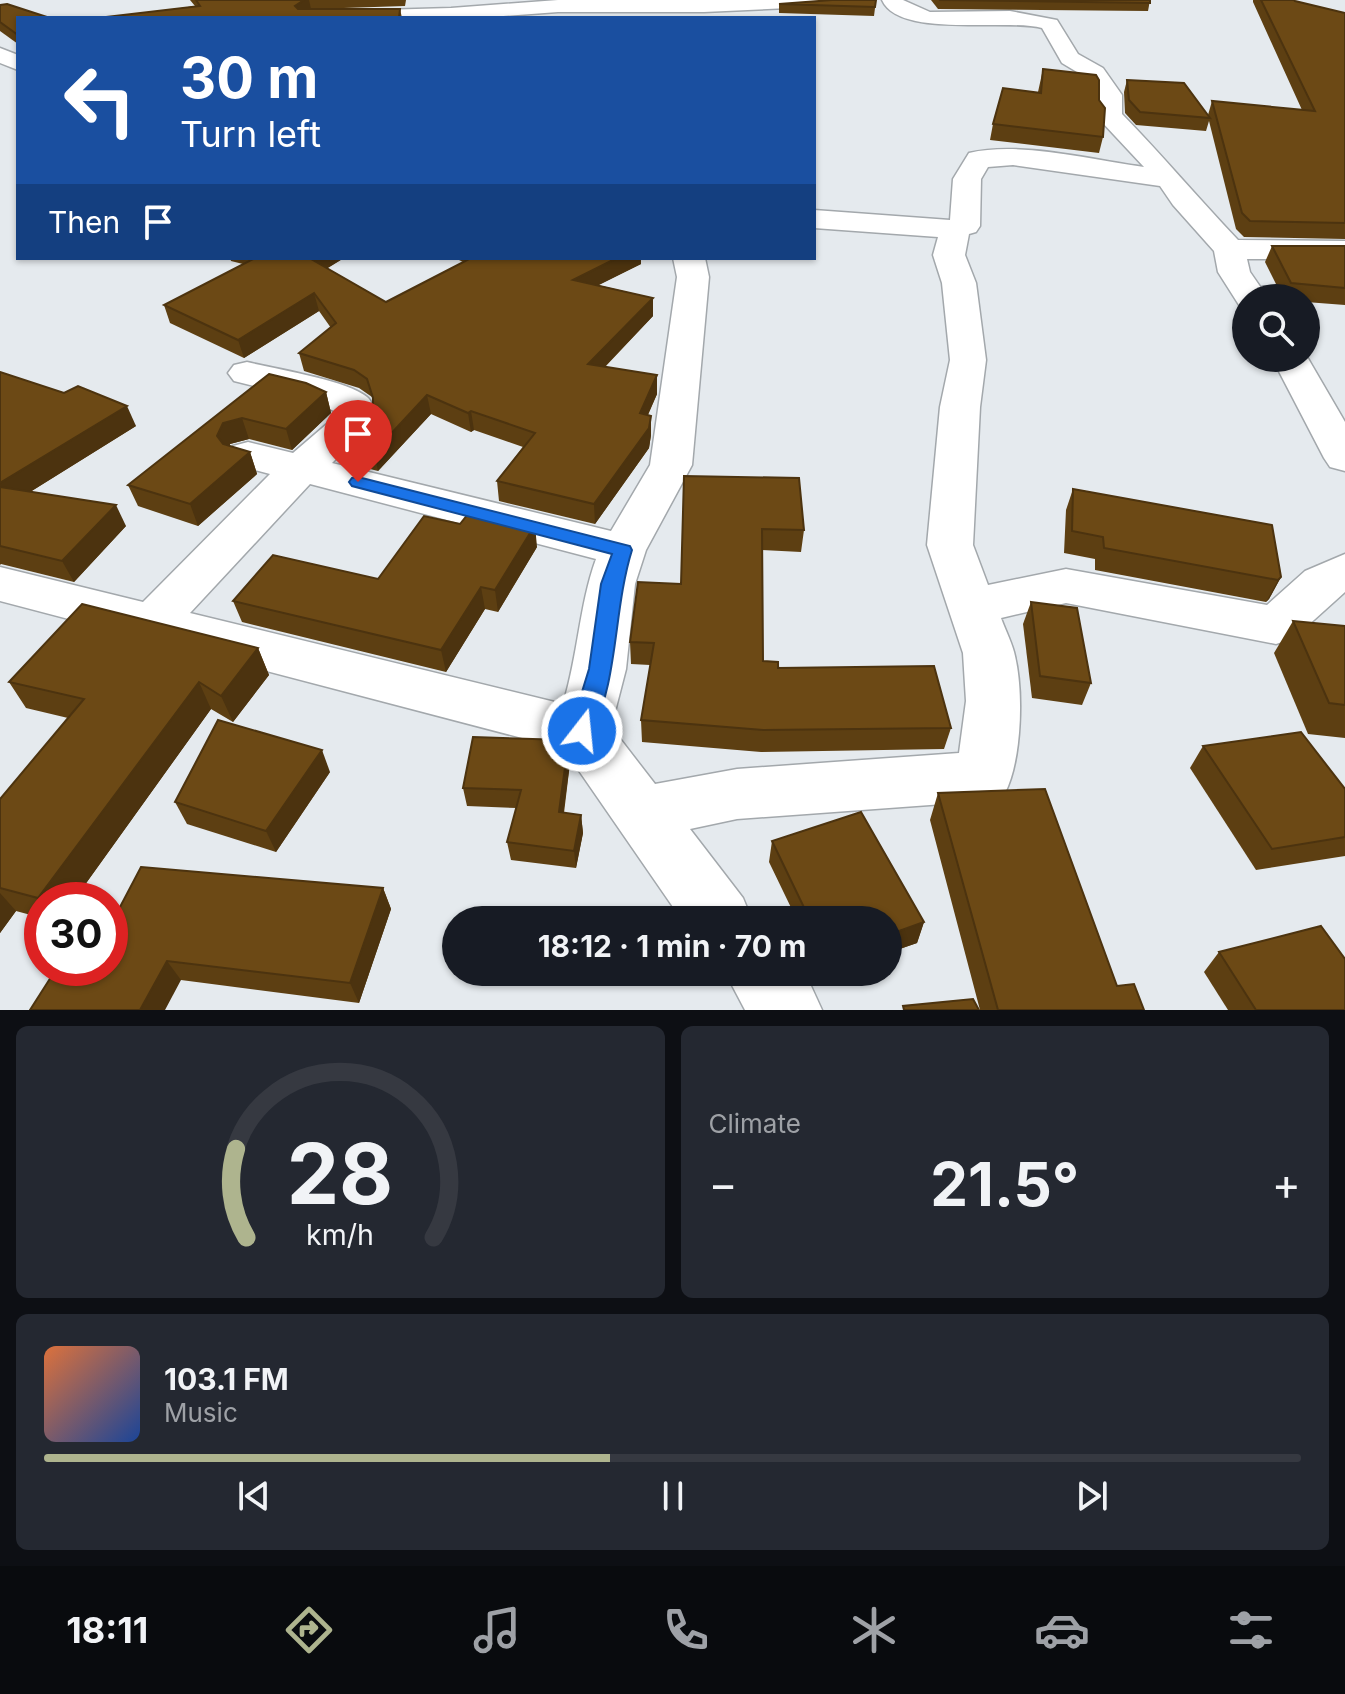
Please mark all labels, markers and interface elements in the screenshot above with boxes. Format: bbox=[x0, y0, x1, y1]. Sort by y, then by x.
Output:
text: 30 m bbox=[180, 44, 318, 112]
icon: left bbox=[48, 48, 152, 152]
text: Turn left bbox=[180, 112, 321, 156]
icon: arrive bbox=[136, 200, 180, 244]
text: Then bbox=[48, 204, 120, 240]
map controls bbox=[1232, 284, 1320, 372]
button: search bbox=[1232, 284, 1320, 372]
pin bbox=[324, 400, 392, 482]
icon: arrive bbox=[336, 412, 380, 456]
position arrow bbox=[540, 689, 624, 773]
speed limit sign: 30 bbox=[24, 882, 128, 986]
text: 18:12 · 1 min · 70 m bbox=[538, 928, 806, 964]
text: Climate bbox=[709, 1108, 801, 1139]
text: 28 bbox=[287, 1123, 394, 1224]
text: 21.5° bbox=[930, 1148, 1079, 1220]
text: − bbox=[709, 1157, 738, 1211]
text: + bbox=[1272, 1157, 1301, 1211]
text: km/h bbox=[306, 1217, 374, 1252]
text: 103.1 FM bbox=[164, 1361, 289, 1397]
text: Music bbox=[164, 1397, 238, 1428]
icon: previous bbox=[232, 1474, 276, 1518]
icon: pause bbox=[651, 1474, 695, 1518]
icon: next bbox=[1070, 1474, 1114, 1518]
icon: directions bbox=[281, 1602, 337, 1658]
icon: music bbox=[469, 1602, 525, 1658]
icon: phone bbox=[658, 1602, 714, 1658]
icon: climate bbox=[846, 1602, 902, 1658]
icon: car bbox=[1034, 1602, 1090, 1658]
icon: filters bbox=[1223, 1602, 1279, 1658]
text: 18:11 bbox=[66, 1608, 148, 1652]

